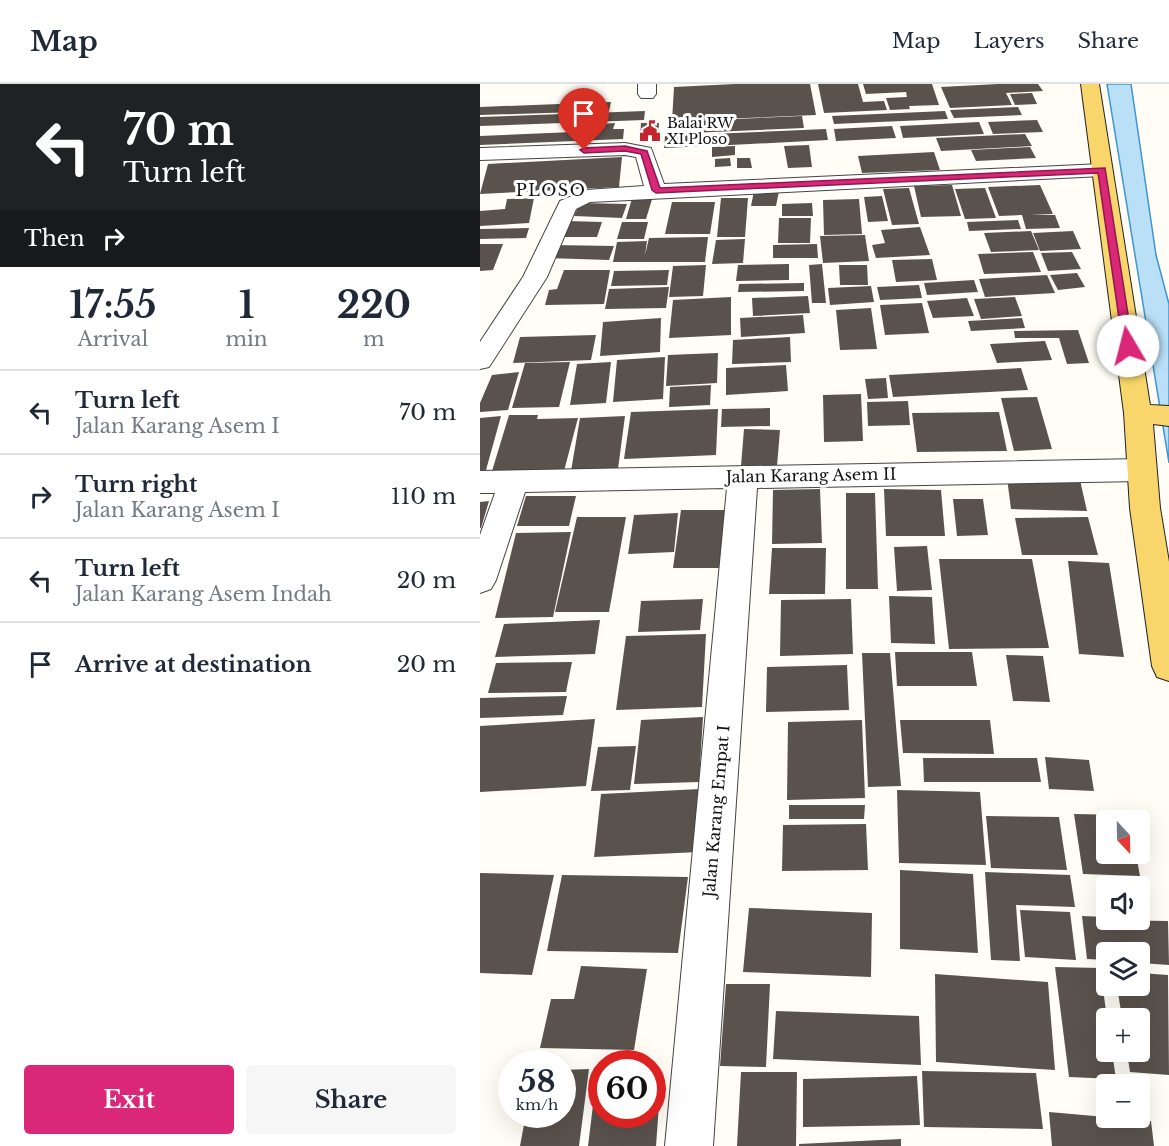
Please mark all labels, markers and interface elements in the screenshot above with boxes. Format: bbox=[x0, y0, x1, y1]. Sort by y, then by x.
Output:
text: Map bbox=[30, 24, 98, 59]
text: Map bbox=[892, 28, 941, 54]
text: Layers bbox=[974, 28, 1045, 54]
text: Share bbox=[1078, 28, 1139, 54]
pin bbox=[558, 88, 609, 150]
icon: arrive bbox=[567, 97, 600, 130]
text: 70 m bbox=[123, 104, 234, 156]
icon: left bbox=[24, 108, 102, 186]
place label: Balai RW XI Ploso bbox=[667, 114, 734, 148]
public building icon: Balai RW XI Ploso bbox=[638, 119, 662, 143]
text: Turn left bbox=[123, 156, 246, 189]
district label: PLOSO bbox=[516, 180, 586, 200]
icon: right bbox=[97, 222, 130, 255]
text: Then bbox=[24, 225, 85, 252]
text: 17:55 bbox=[69, 283, 156, 328]
text: 1 bbox=[239, 283, 254, 328]
text: 220 bbox=[337, 283, 411, 328]
position arrow bbox=[1096, 314, 1160, 378]
text: Arrival bbox=[77, 327, 148, 351]
text: min bbox=[226, 327, 268, 351]
text: m bbox=[363, 327, 385, 351]
text: Turn left bbox=[75, 387, 180, 414]
icon: left bbox=[24, 396, 57, 429]
text: 70 m bbox=[399, 399, 456, 426]
text: Jalan Karang Asem I bbox=[75, 414, 280, 438]
street label: Jalan Karang Asem II bbox=[724, 464, 896, 487]
text: Turn right bbox=[75, 471, 197, 498]
icon: right bbox=[24, 480, 57, 513]
text: 110 m bbox=[391, 483, 456, 510]
text: Jalan Karang Asem I bbox=[75, 498, 280, 522]
text: Turn left bbox=[75, 555, 180, 582]
icon: left bbox=[24, 564, 57, 597]
text: 20 m bbox=[397, 567, 456, 594]
text: Jalan Karang Asem Indah bbox=[75, 582, 332, 606]
icon: arrive bbox=[24, 648, 57, 681]
text: Arrive at destination bbox=[75, 651, 312, 678]
text: 20 m bbox=[397, 651, 456, 678]
street label: Jalan Karang Empat I bbox=[698, 724, 733, 900]
north arrow bbox=[1096, 810, 1150, 864]
map controls bbox=[1096, 810, 1150, 1128]
button: sound bbox=[1096, 876, 1150, 930]
button: layers bbox=[1096, 942, 1150, 996]
button: + bbox=[1096, 1008, 1150, 1062]
speed limit sign: 60 bbox=[588, 1050, 666, 1128]
text: 58 bbox=[519, 1063, 555, 1100]
button: Exit bbox=[24, 1065, 234, 1134]
button: Share bbox=[246, 1065, 456, 1134]
button: − bbox=[1096, 1074, 1150, 1128]
text: km/h bbox=[516, 1095, 558, 1114]

